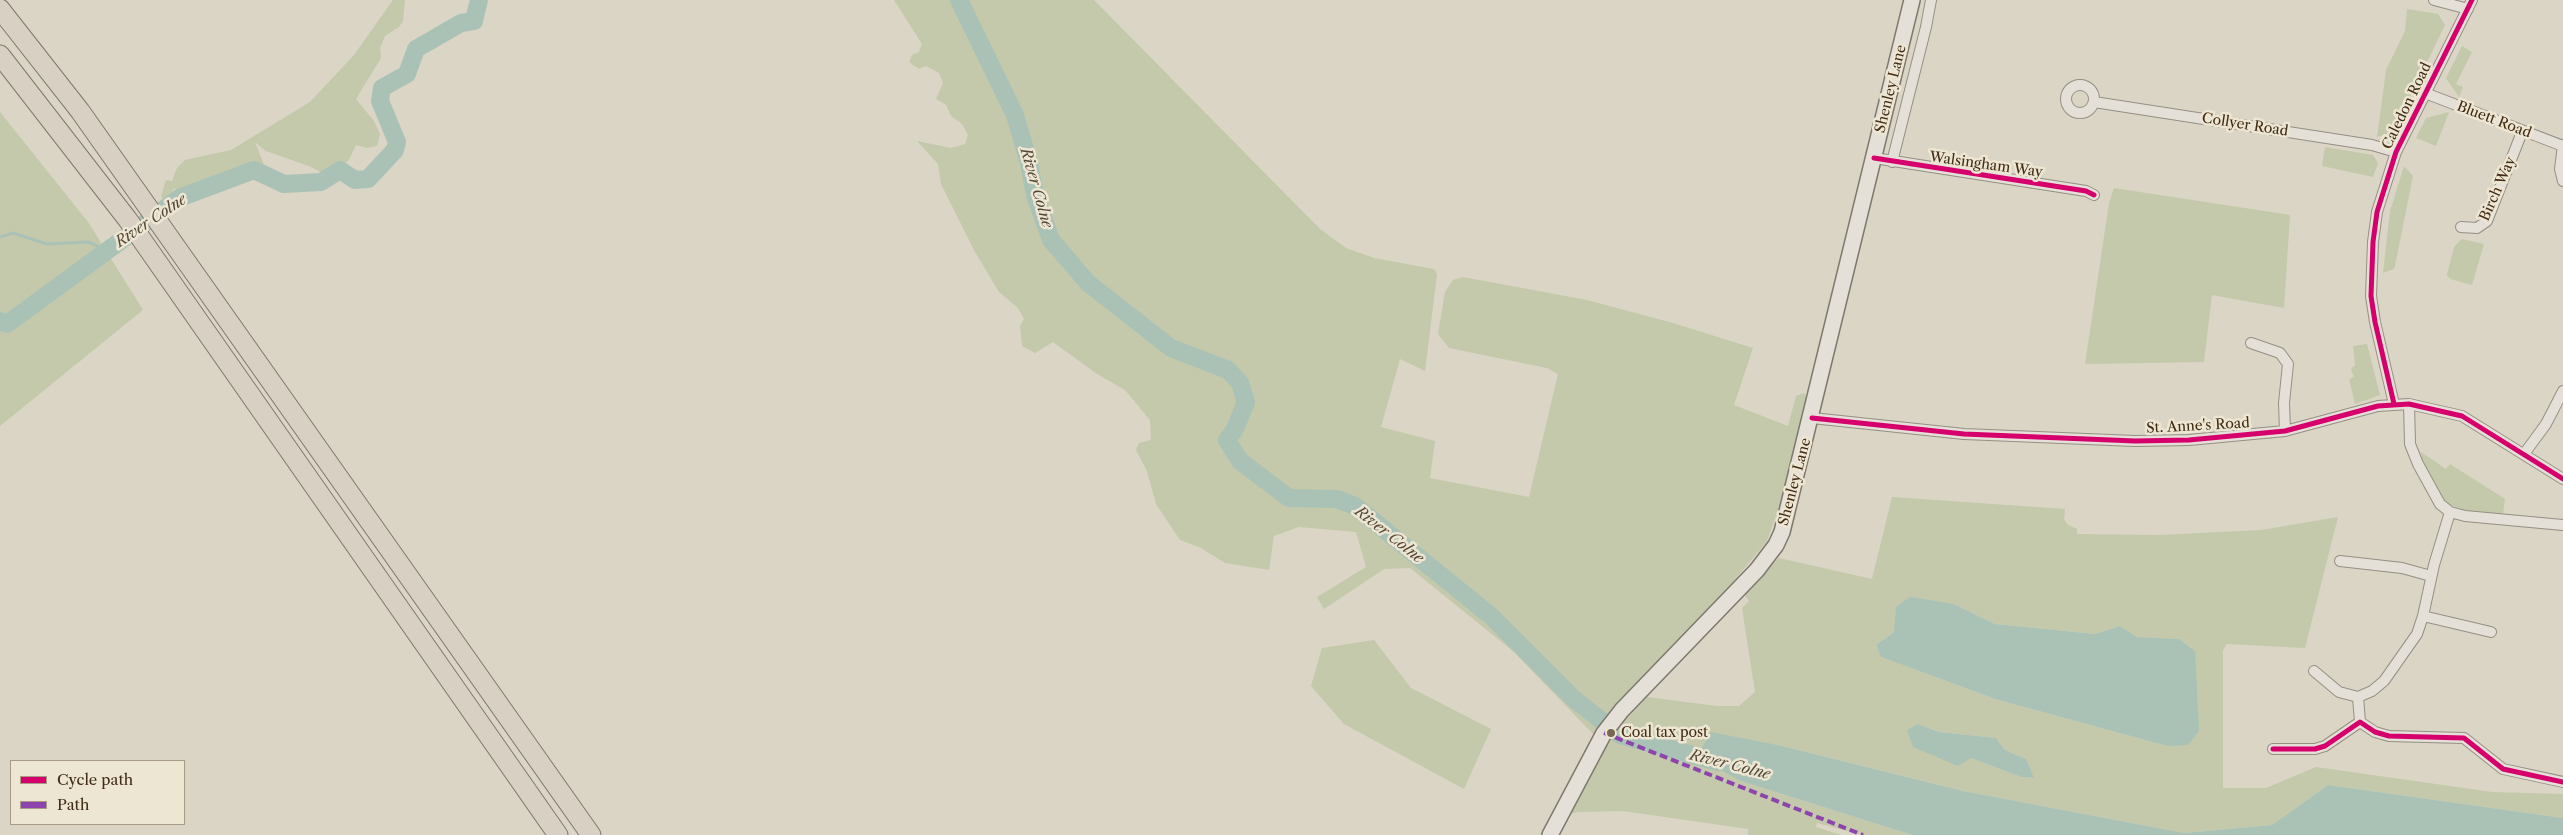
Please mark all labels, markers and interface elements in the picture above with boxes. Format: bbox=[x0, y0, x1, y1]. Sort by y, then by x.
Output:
street label: Shenley Lane bbox=[1872, 43, 1910, 135]
street label: Caledon Road bbox=[2379, 60, 2435, 152]
street label: Bluett Road bbox=[2454, 98, 2534, 142]
street label: Collyer Road bbox=[2201, 110, 2289, 140]
water label: River Colne bbox=[1016, 146, 1056, 230]
street label: Walsingham Way bbox=[1928, 149, 2044, 181]
street label: Birch Way bbox=[2476, 154, 2520, 224]
water label: River Colne bbox=[112, 191, 190, 251]
street label: St. Anne's Road bbox=[2146, 415, 2250, 437]
street label: Shenley Lane bbox=[1775, 436, 1815, 528]
water label: River Colne bbox=[1351, 503, 1427, 567]
place label: Coal tax post bbox=[1621, 725, 1708, 741]
marker: Coal tax post bbox=[1605, 727, 1617, 739]
water label: River Colne bbox=[1688, 746, 1772, 784]
legend bbox=[10, 760, 185, 825]
text: Cycle path bbox=[57, 770, 133, 789]
text: Path bbox=[57, 795, 89, 814]

